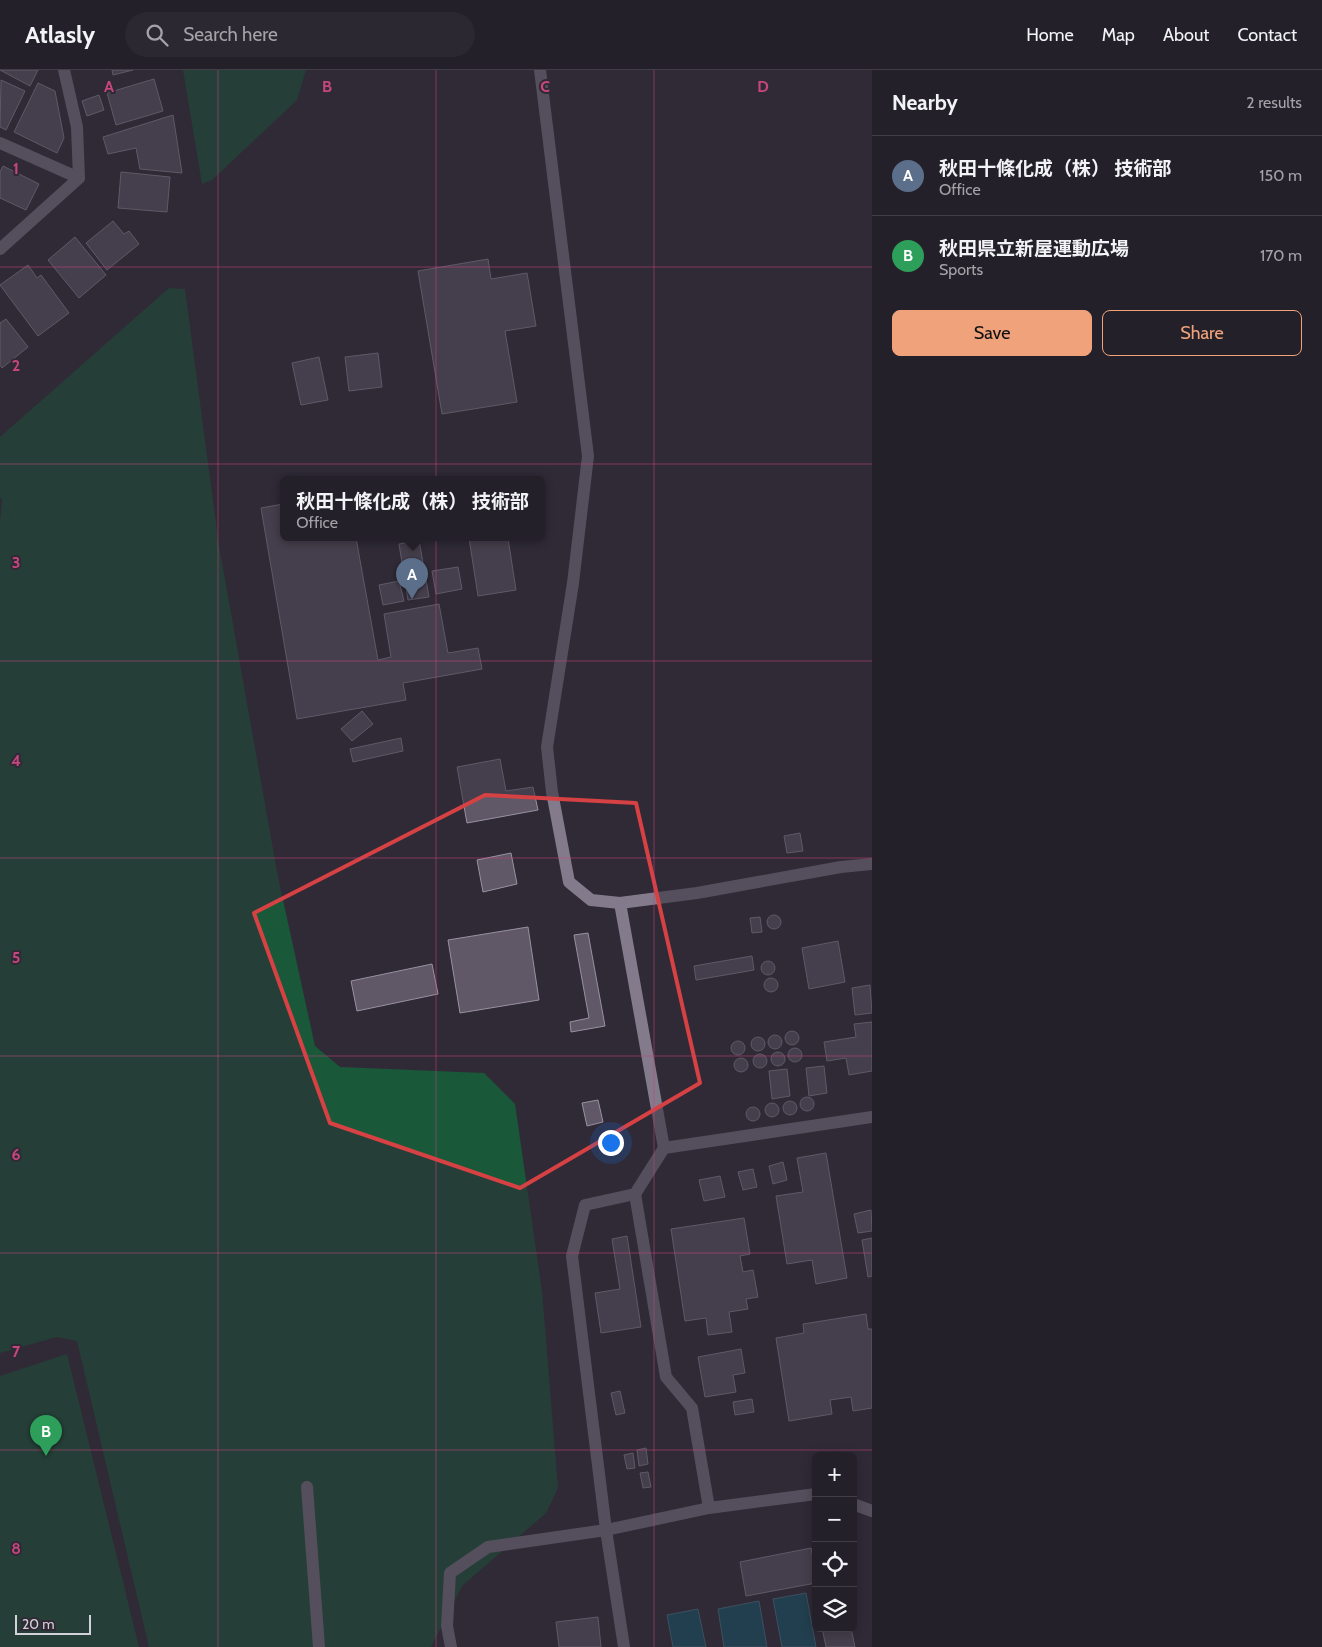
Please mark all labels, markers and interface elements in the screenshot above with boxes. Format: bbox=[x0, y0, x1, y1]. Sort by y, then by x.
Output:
search box bbox=[125, 12, 475, 57]
text: Atlasly bbox=[25, 20, 95, 49]
icon: search bbox=[143, 21, 171, 49]
text: Search here bbox=[183, 23, 278, 46]
text: Home bbox=[1026, 24, 1074, 46]
text: Map bbox=[1102, 24, 1135, 46]
text: About bbox=[1163, 24, 1209, 46]
text: Contact bbox=[1237, 24, 1297, 46]
text: A bbox=[104, 77, 114, 96]
text: B bbox=[322, 77, 332, 96]
text: C bbox=[540, 77, 550, 96]
text: D bbox=[757, 77, 769, 96]
text: Nearby bbox=[892, 90, 958, 115]
text: 2 results bbox=[1246, 93, 1302, 112]
text: 秋田十條化成（株） 技術部 bbox=[939, 157, 1171, 180]
text: 1 bbox=[13, 159, 19, 178]
text: A bbox=[903, 166, 913, 185]
text: 150 m bbox=[1259, 166, 1302, 185]
text: Office bbox=[939, 180, 981, 199]
text: 秋田県立新屋運動広場 bbox=[939, 237, 1129, 260]
text: B bbox=[903, 246, 913, 265]
text: 170 m bbox=[1260, 246, 1302, 265]
text: Sports bbox=[939, 260, 983, 279]
button: Save bbox=[892, 310, 1092, 356]
button: Share bbox=[1102, 310, 1302, 356]
text: 2 bbox=[12, 356, 20, 375]
popup bbox=[280, 476, 545, 541]
text: 秋田十條化成（株） 技術部 bbox=[296, 490, 529, 513]
text: Office bbox=[296, 513, 338, 532]
text: 3 bbox=[12, 553, 20, 572]
pin: A bbox=[396, 558, 428, 599]
text: 4 bbox=[11, 751, 21, 770]
text: 5 bbox=[12, 948, 20, 967]
your location bbox=[598, 1130, 624, 1156]
text: 6 bbox=[12, 1145, 21, 1164]
text: 7 bbox=[12, 1342, 21, 1361]
pin: B bbox=[30, 1415, 62, 1456]
map controls bbox=[812, 1452, 857, 1632]
button: + bbox=[812, 1452, 857, 1497]
button: − bbox=[812, 1497, 857, 1542]
text: 8 bbox=[11, 1539, 21, 1558]
button: locate bbox=[812, 1542, 857, 1587]
button: layers bbox=[812, 1587, 857, 1632]
scale bar bbox=[15, 1612, 91, 1635]
text: 20 m bbox=[22, 1615, 55, 1633]

